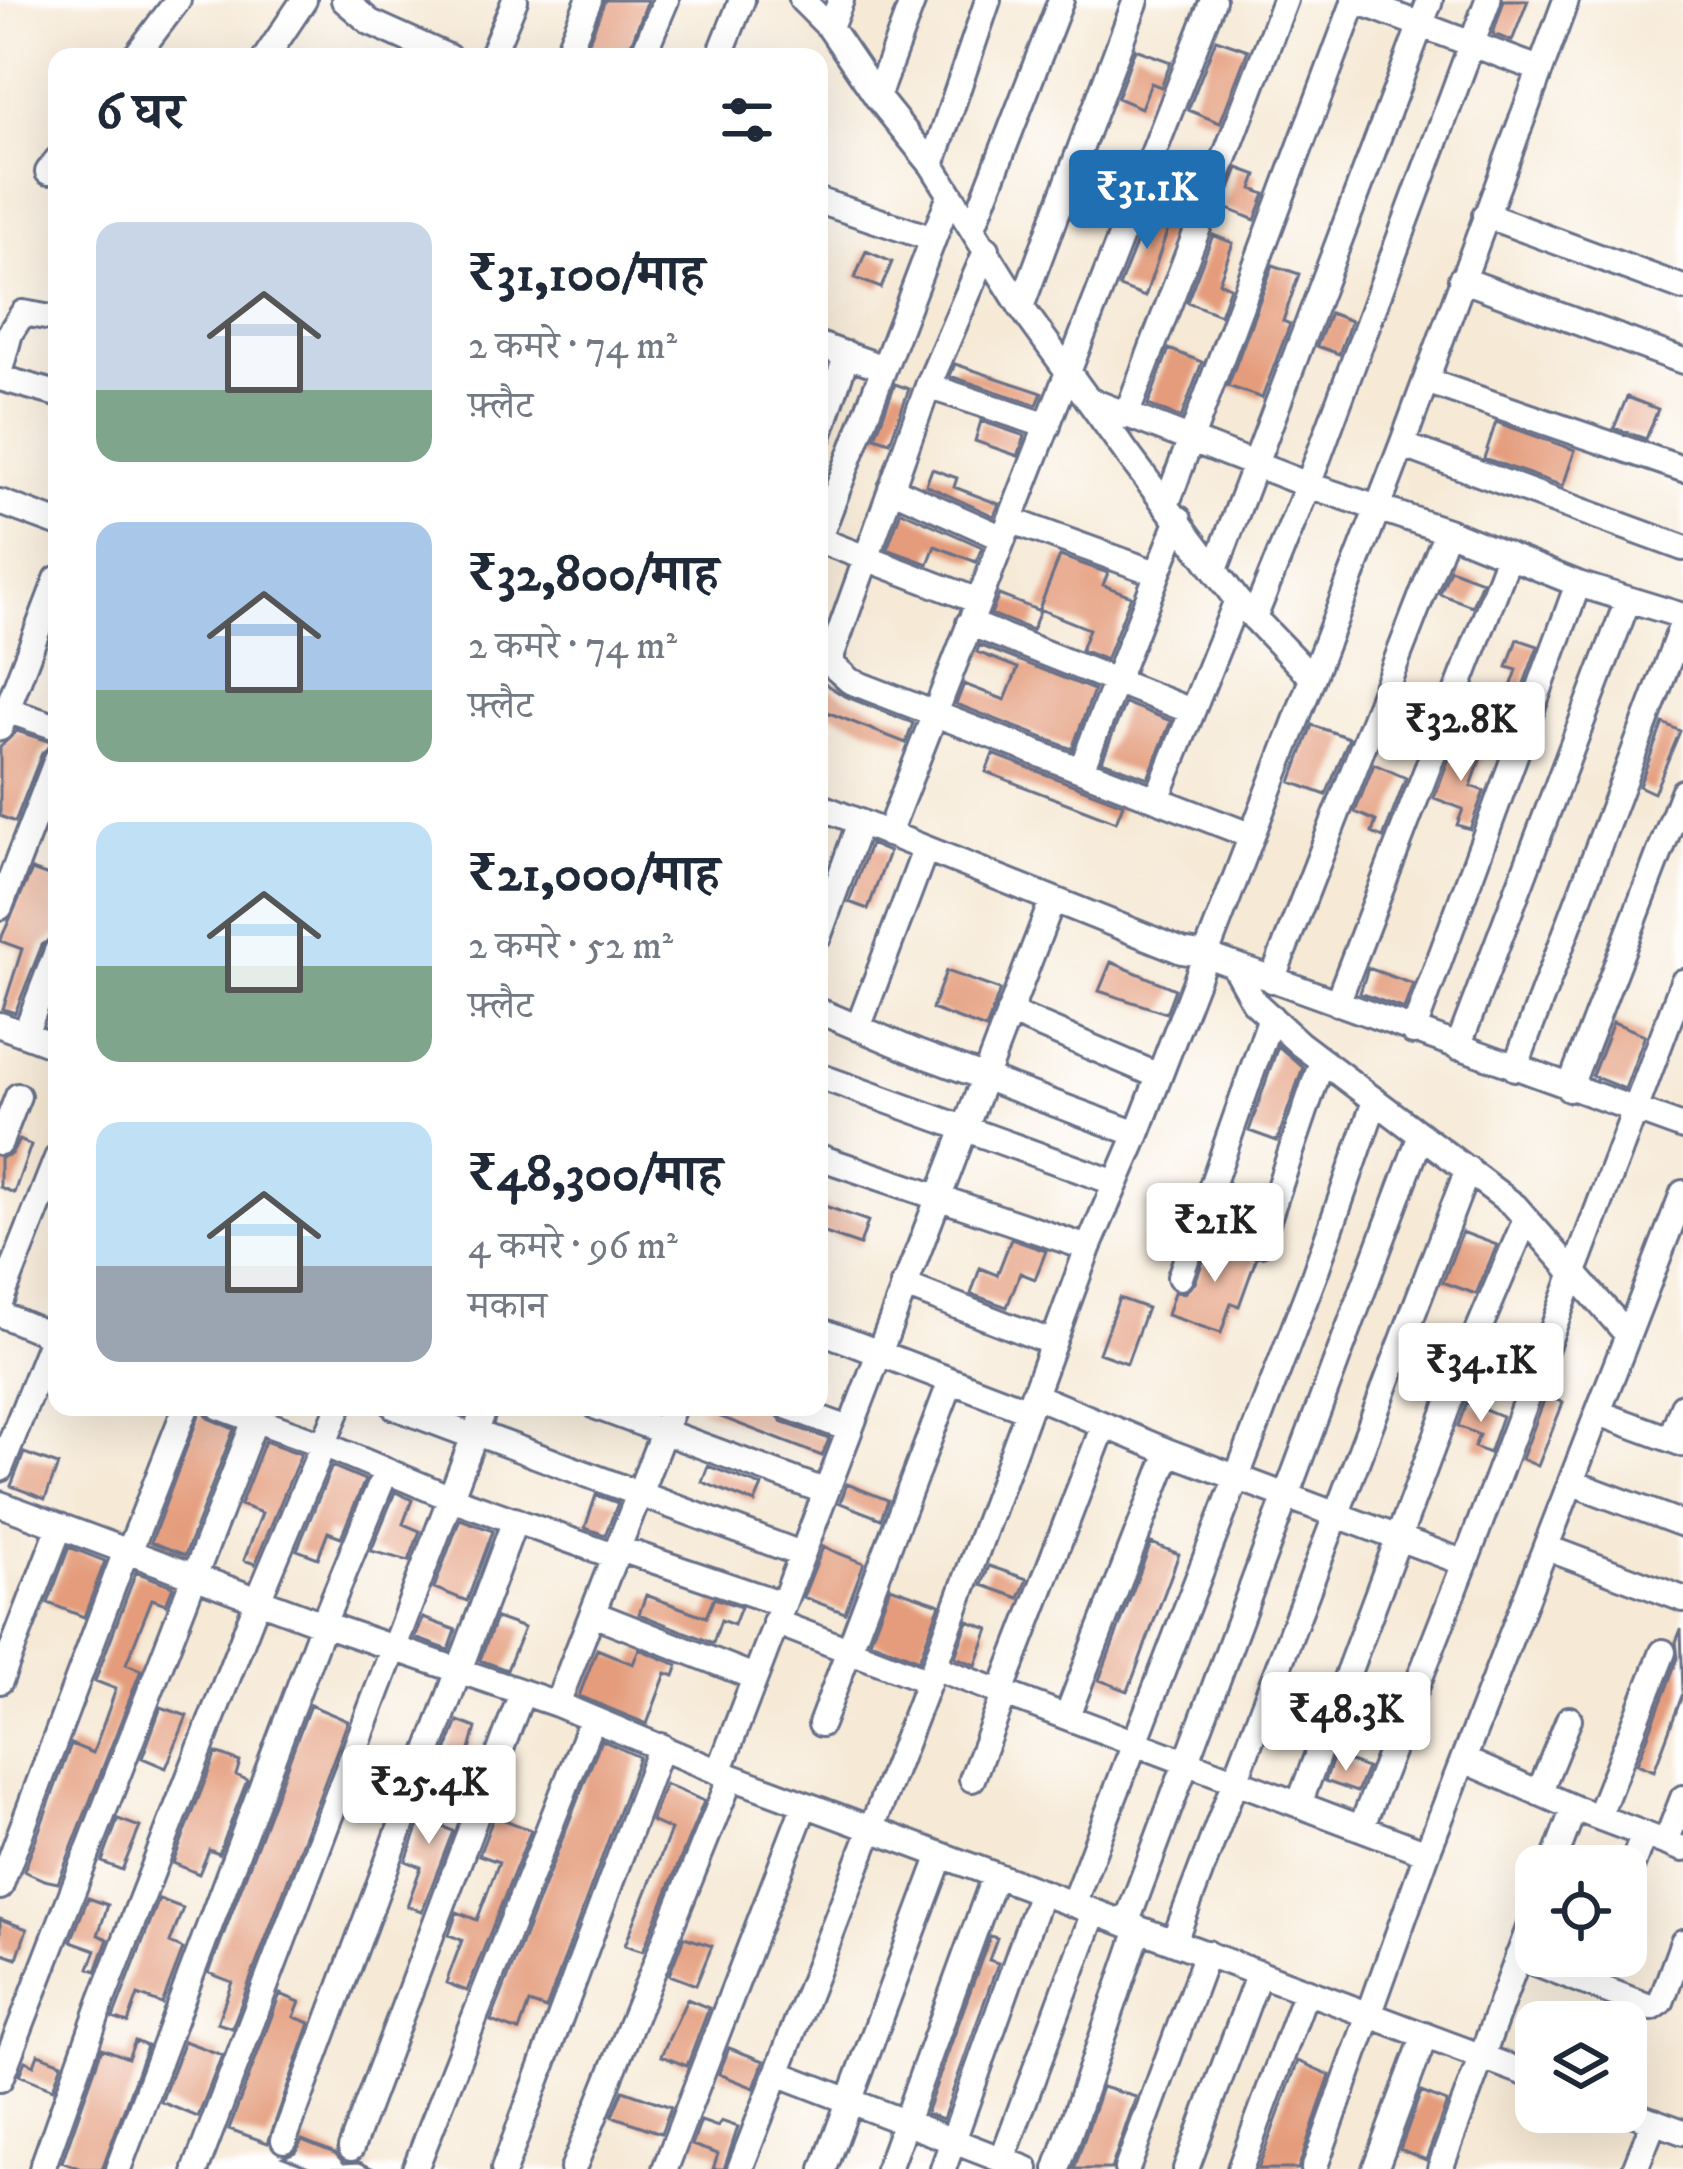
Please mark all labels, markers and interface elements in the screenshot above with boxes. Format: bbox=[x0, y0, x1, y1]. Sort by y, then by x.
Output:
text: 6 घर bbox=[96, 81, 184, 145]
icon: filters bbox=[714, 87, 780, 153]
pin: ₹31.1K bbox=[1049, 150, 1245, 252]
text: ₹31.1K bbox=[1096, 164, 1198, 213]
text: ₹31,100/माह bbox=[468, 243, 705, 307]
icon: home bbox=[192, 270, 336, 414]
text: 2 कमरे · 74 m² bbox=[468, 322, 677, 371]
text: फ़्लैट bbox=[468, 382, 533, 431]
text: ₹32,800/माह bbox=[468, 543, 718, 607]
icon: home bbox=[192, 570, 336, 714]
text: 2 कमरे · 74 m² bbox=[468, 622, 677, 671]
text: फ़्लैट bbox=[468, 682, 533, 731]
pin: ₹32.8K bbox=[1363, 682, 1559, 784]
text: ₹32.8K bbox=[1405, 696, 1517, 745]
text: ₹21,000/माह bbox=[468, 843, 720, 907]
icon: home bbox=[192, 870, 336, 1014]
text: 2 कमरे · 52 m² bbox=[468, 922, 673, 971]
text: फ़्लैट bbox=[468, 982, 533, 1031]
text: ₹48,300/माह bbox=[468, 1143, 722, 1207]
icon: home bbox=[192, 1170, 336, 1314]
pin: ₹21K bbox=[1144, 1183, 1286, 1285]
text: ₹21K bbox=[1174, 1197, 1256, 1246]
text: 4 कमरे · 96 m² bbox=[468, 1222, 678, 1271]
text: मकान bbox=[468, 1282, 547, 1331]
pin: ₹34.1K bbox=[1383, 1323, 1579, 1425]
text: ₹34.1K bbox=[1426, 1337, 1536, 1386]
pin: ₹48.3K bbox=[1248, 1672, 1444, 1774]
text: ₹48.3K bbox=[1288, 1686, 1404, 1735]
pin: ₹25.4K bbox=[331, 1745, 527, 1847]
text: ₹25.4K bbox=[370, 1759, 488, 1808]
map controls bbox=[1515, 1845, 1647, 2133]
button: locate bbox=[1515, 1845, 1647, 1977]
button: layers bbox=[1515, 2001, 1647, 2133]

